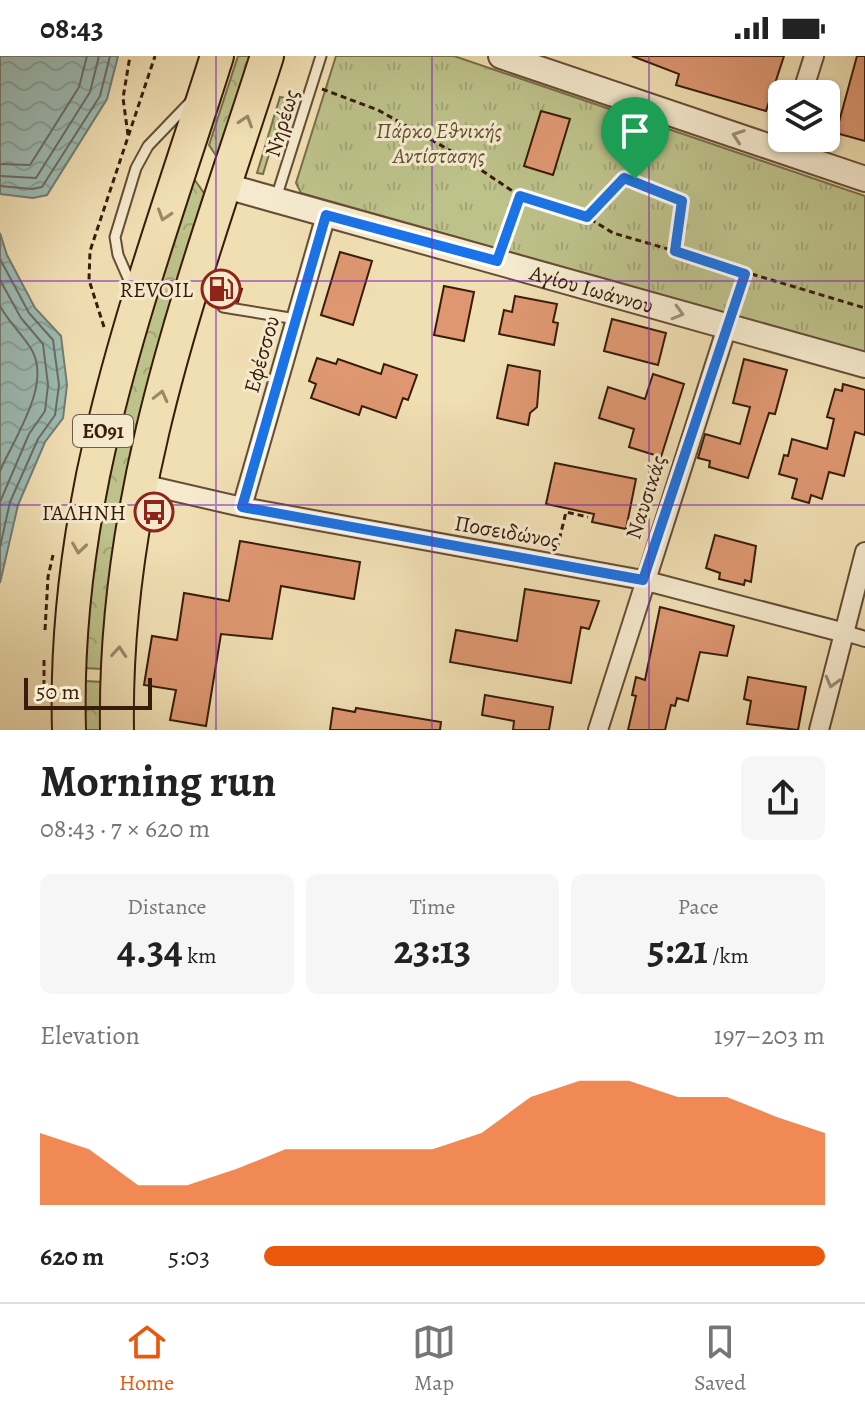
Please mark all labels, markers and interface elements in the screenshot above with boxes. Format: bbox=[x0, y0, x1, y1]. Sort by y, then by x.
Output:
text: 08:43 bbox=[40, 8, 104, 48]
map controls bbox=[768, 80, 840, 152]
button: layers bbox=[768, 80, 840, 152]
street label: Νηρέως bbox=[257, 86, 306, 161]
pin bbox=[601, 97, 669, 179]
icon: arrive bbox=[613, 109, 657, 153]
one-way arrow bbox=[237, 115, 253, 129]
park label: Πάρκο Εθνικής Αντίστασης bbox=[376, 116, 502, 171]
one-way arrow bbox=[732, 129, 746, 145]
one-way arrow bbox=[158, 207, 174, 221]
street label: Αγίου Ιωάννου bbox=[526, 258, 657, 321]
fuel station icon: REVOIL bbox=[200, 268, 242, 310]
place label: REVOIL bbox=[119, 275, 194, 305]
one-way arrow bbox=[671, 304, 685, 320]
street label: Εφέσσου bbox=[237, 312, 287, 396]
one-way arrow bbox=[151, 390, 168, 404]
road number: ΕΟ91 bbox=[73, 415, 133, 447]
street label: Ναυσικάς bbox=[618, 451, 674, 543]
bus stop icon: ΓΑΛΗΝΗ bbox=[133, 491, 175, 533]
place label: ΓΑΛΗΝΗ bbox=[42, 498, 126, 528]
street label: Ποσειδώνος bbox=[452, 508, 562, 556]
one-way arrow bbox=[71, 541, 88, 555]
one-way arrow bbox=[110, 645, 127, 658]
scale bar bbox=[24, 674, 152, 710]
one-way arrow bbox=[824, 675, 841, 688]
text: 50 m bbox=[36, 677, 80, 707]
text: Morning run bbox=[40, 751, 276, 811]
button: share bbox=[741, 756, 825, 840]
text: 08:43 · 7 × 620 m bbox=[40, 811, 210, 846]
text: Distance bbox=[127, 892, 206, 922]
text: Time bbox=[410, 892, 455, 922]
text: Pace bbox=[678, 892, 719, 922]
text: 4.34 bbox=[117, 922, 183, 977]
text: 23:13 bbox=[394, 922, 471, 977]
text: 5:21 bbox=[648, 922, 708, 977]
text: km bbox=[183, 941, 217, 971]
text: /km bbox=[708, 941, 749, 971]
text: Elevation bbox=[40, 1018, 140, 1053]
text: 197–203 m bbox=[714, 1018, 825, 1053]
text: 620 m bbox=[40, 1239, 104, 1274]
text: 5:03 bbox=[168, 1239, 210, 1274]
tab: Home bbox=[119, 1320, 174, 1398]
tab: Map bbox=[412, 1320, 456, 1398]
tab: Saved bbox=[694, 1320, 746, 1398]

